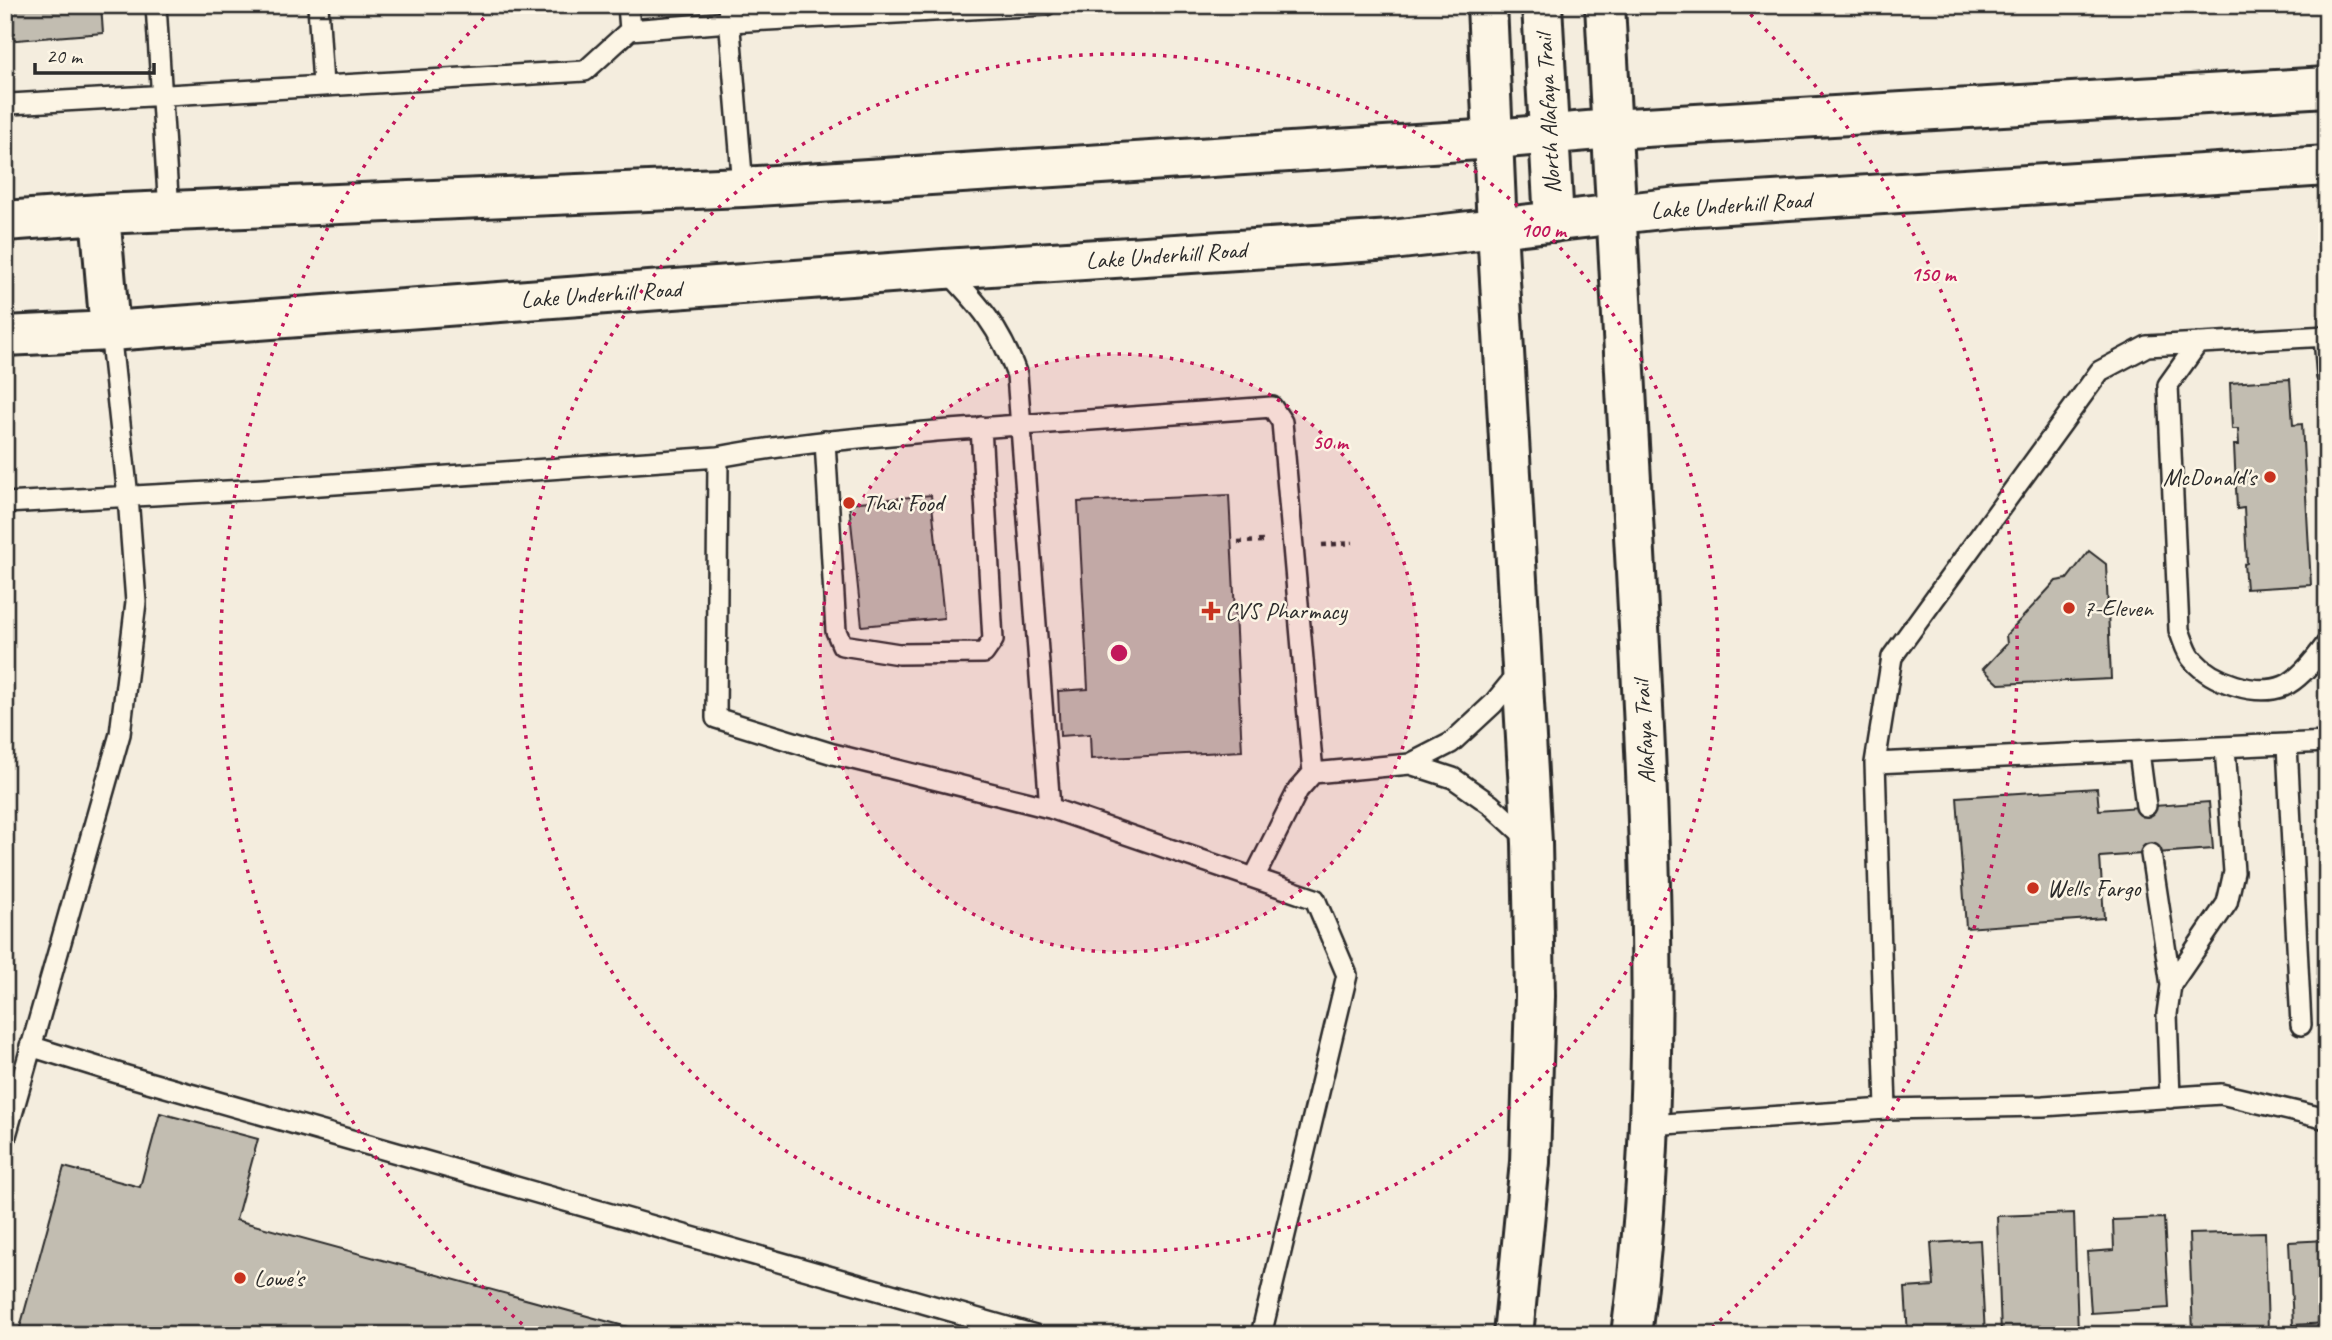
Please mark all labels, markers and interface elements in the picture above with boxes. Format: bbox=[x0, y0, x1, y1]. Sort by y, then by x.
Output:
street label: North Alafaya Trail bbox=[1529, 29, 1567, 195]
scale bar bbox=[35, 32, 154, 76]
text: 20 m bbox=[46, 43, 84, 69]
street label: Lake Underhill Road bbox=[1650, 184, 1816, 226]
text: 100 m bbox=[1520, 217, 1568, 243]
street label: Lake Underhill Road bbox=[1085, 234, 1251, 276]
text: 150 m bbox=[1910, 261, 1958, 287]
street label: Lake Underhill Road bbox=[520, 273, 686, 315]
text: 50 m bbox=[1312, 429, 1350, 455]
place label: McDonald's bbox=[2163, 462, 2259, 492]
marker: McDonald's bbox=[2262, 469, 2278, 485]
place label: Thai Food bbox=[863, 488, 947, 518]
marker: Thai Food bbox=[841, 495, 857, 511]
place label: 7-Eleven bbox=[2083, 593, 2154, 623]
place label: CVS Pharmacy bbox=[1225, 596, 1349, 626]
marker: 7-Eleven bbox=[2061, 600, 2077, 616]
marker: CVS Pharmacy bbox=[1203, 603, 1219, 619]
centre of rings bbox=[1107, 641, 1131, 665]
street label: Alafaya Trail bbox=[1626, 676, 1662, 785]
place label: Wells Fargo bbox=[2047, 873, 2142, 903]
marker: Wells Fargo bbox=[2025, 880, 2041, 896]
place label: Lowe's bbox=[254, 1263, 306, 1293]
marker: Lowe's bbox=[232, 1270, 248, 1286]

